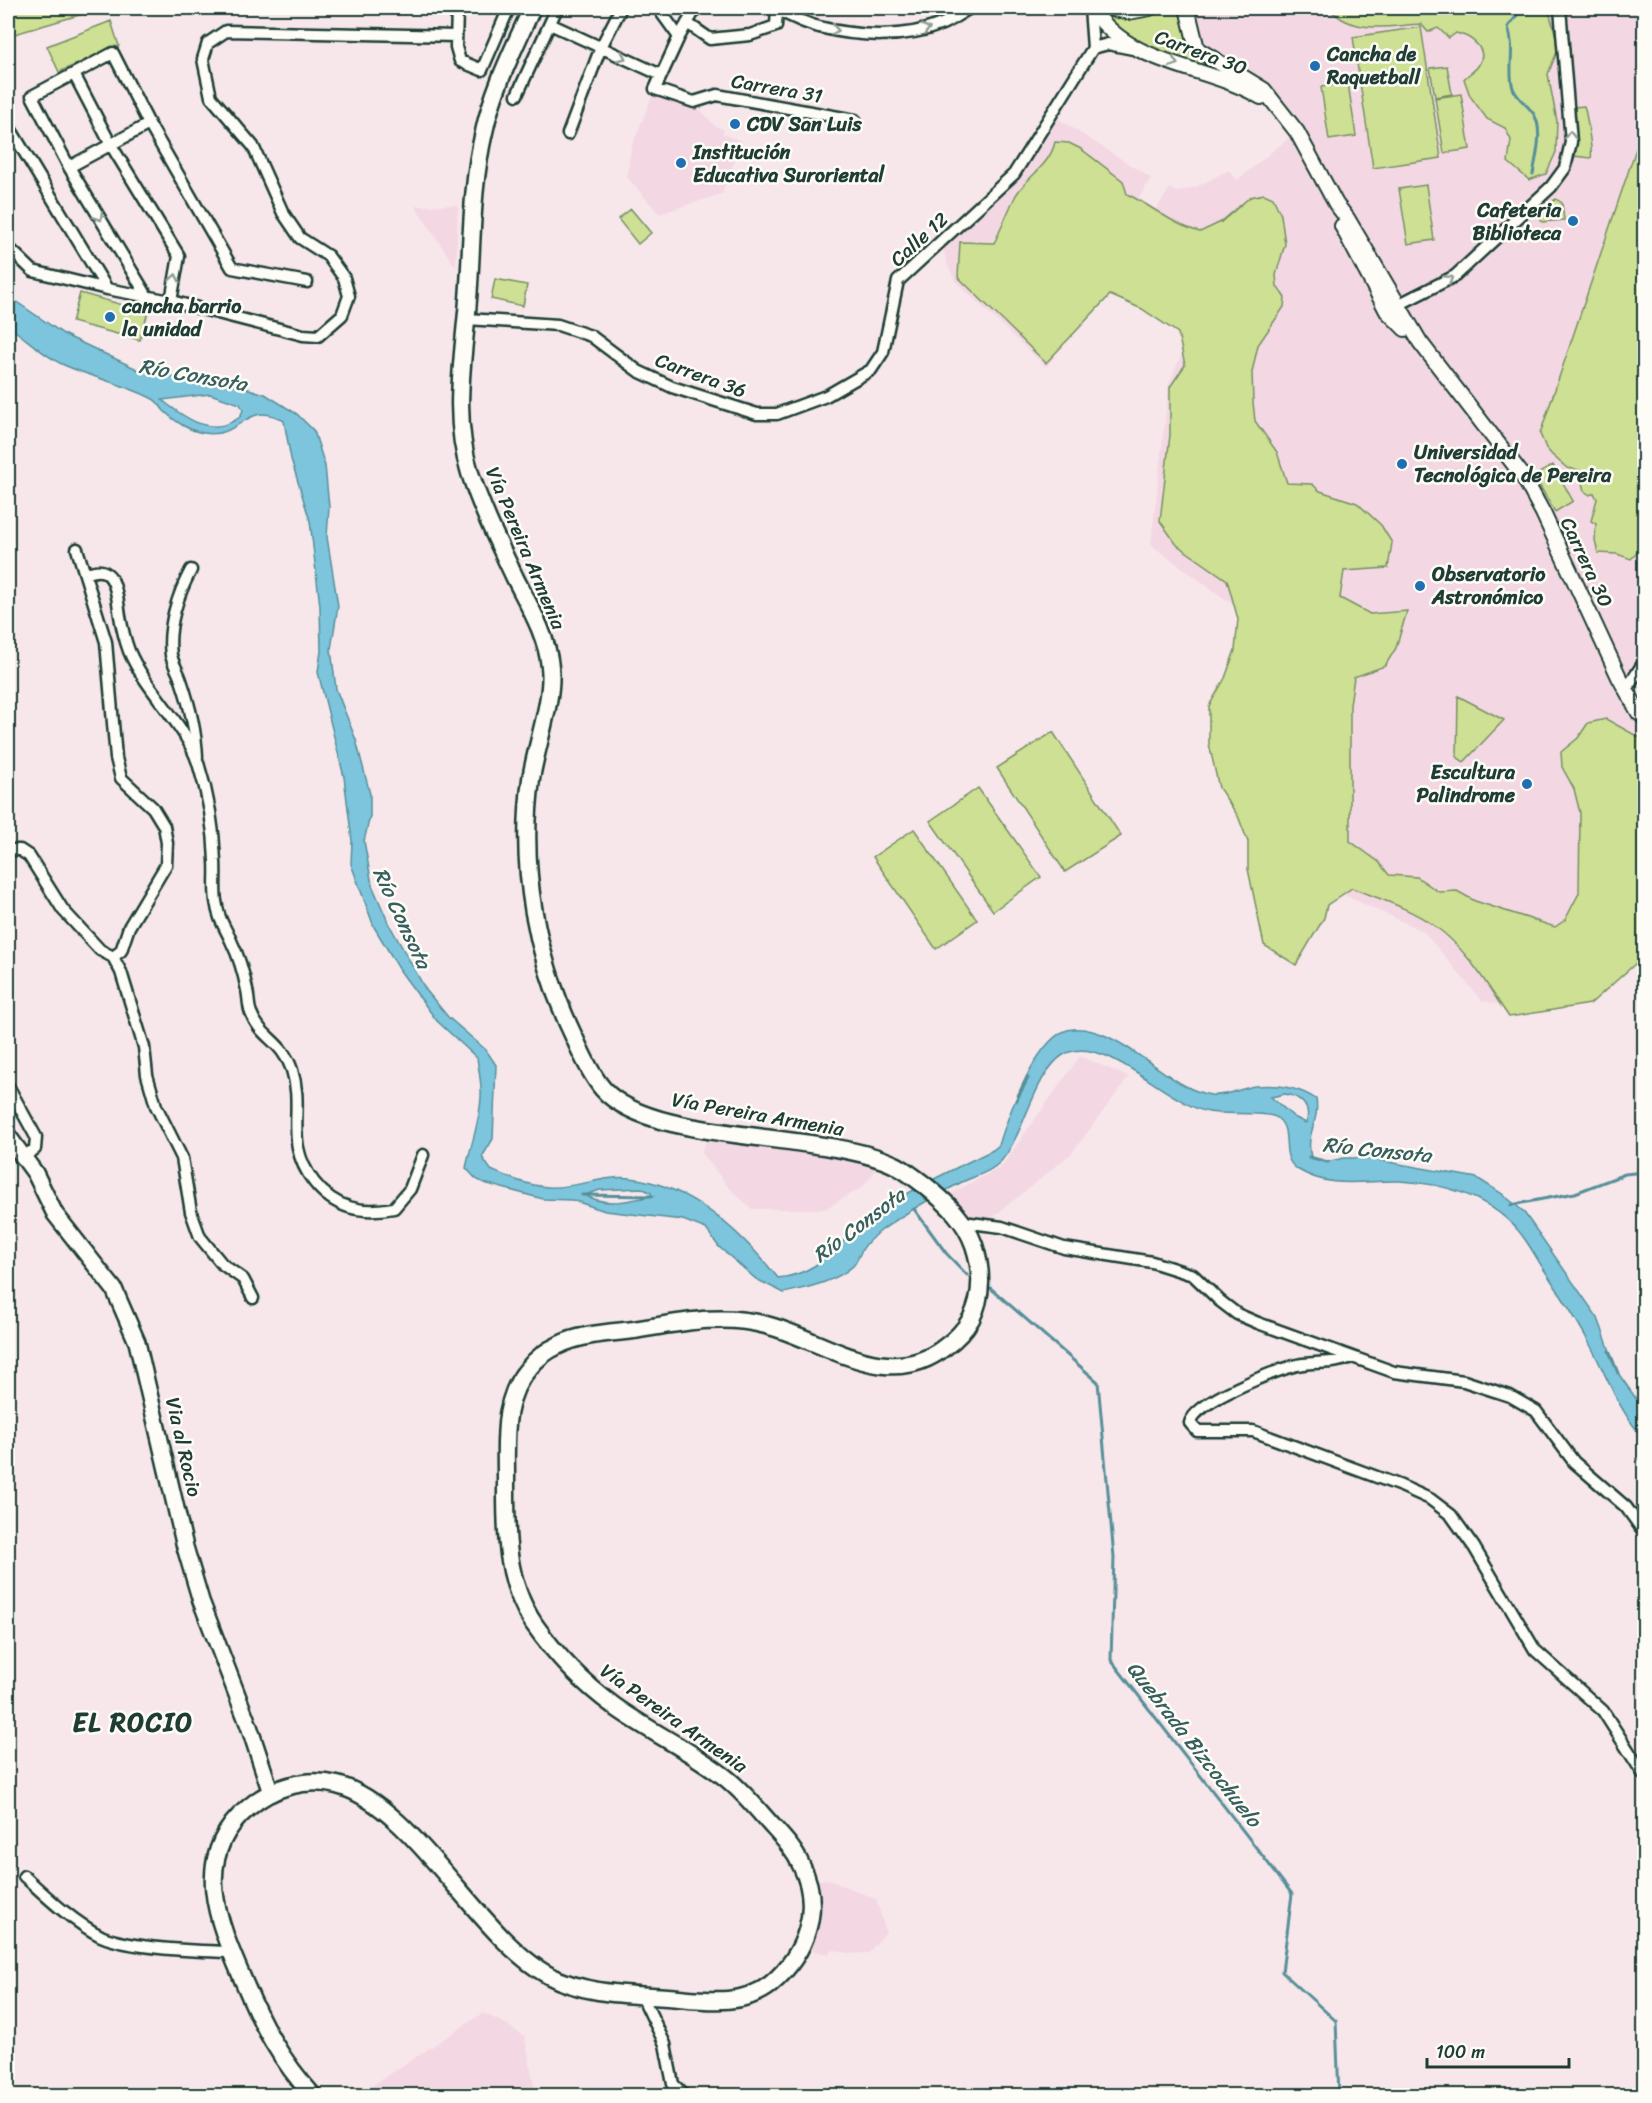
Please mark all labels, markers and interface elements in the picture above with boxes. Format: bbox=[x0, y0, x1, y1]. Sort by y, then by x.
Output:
street label: Carrera 30 bbox=[1150, 20, 1252, 85]
one-way arrow bbox=[830, 23, 840, 36]
one-way arrow bbox=[921, 23, 931, 36]
place label: Cancha de Raquetball bbox=[1326, 37, 1421, 95]
one-way arrow bbox=[616, 49, 627, 61]
one-way arrow bbox=[1168, 55, 1179, 68]
marker: Cancha de Raquetball bbox=[1308, 59, 1322, 73]
street label: Carrera 31 bbox=[728, 63, 825, 114]
place label: CDV San Luis bbox=[746, 107, 863, 142]
marker: CDV San Luis bbox=[728, 117, 742, 131]
one-way arrow bbox=[1564, 131, 1577, 140]
place label: Institución Educativa Suroriental bbox=[692, 135, 885, 193]
marker: Institución Educativa Suroriental bbox=[674, 156, 688, 170]
place label: Cafeteria Biblioteca bbox=[1472, 193, 1562, 251]
street label: Calle 12 bbox=[882, 203, 957, 276]
one-way arrow bbox=[92, 211, 104, 221]
marker: Cafeteria Biblioteca bbox=[1566, 214, 1580, 228]
one-way arrow bbox=[168, 273, 181, 283]
one-way arrow bbox=[1442, 275, 1453, 286]
place label: cancha barrio la unidad bbox=[121, 289, 242, 347]
marker: cancha barrio la unidad bbox=[103, 310, 117, 324]
street label: Carrera 36 bbox=[650, 343, 751, 408]
water label: Río Consota bbox=[136, 347, 251, 403]
place label: Universidad Tecnológica de Pereira bbox=[1414, 435, 1612, 493]
marker: Universidad Tecnológica de Pereira bbox=[1395, 457, 1409, 471]
street label: Vía Pereira Armenia bbox=[475, 461, 576, 636]
street label: Carrera 30 bbox=[1550, 511, 1623, 613]
place label: Observatorio Astronómico bbox=[1431, 557, 1546, 615]
marker: Observatorio Astronómico bbox=[1413, 579, 1427, 593]
place label: Escultura Palindrome bbox=[1417, 755, 1516, 813]
marker: Escultura Palindrome bbox=[1520, 777, 1534, 791]
water label: Río Consota bbox=[362, 861, 443, 977]
street label: Vía Pereira Armenia bbox=[669, 1082, 848, 1147]
water label: Río Consota bbox=[1321, 1125, 1435, 1175]
water label: Río Consota bbox=[804, 1176, 915, 1273]
street label: Via al Rocio bbox=[155, 1394, 212, 1500]
water label: Quebrada Bizcochuelo bbox=[1116, 1652, 1273, 1837]
street label: Vía Pereira Armenia bbox=[592, 1654, 756, 1783]
district label: EL ROCIO bbox=[72, 1699, 194, 1745]
scale bar bbox=[1427, 2031, 1570, 2069]
text: 100 m bbox=[1436, 2036, 1485, 2068]

